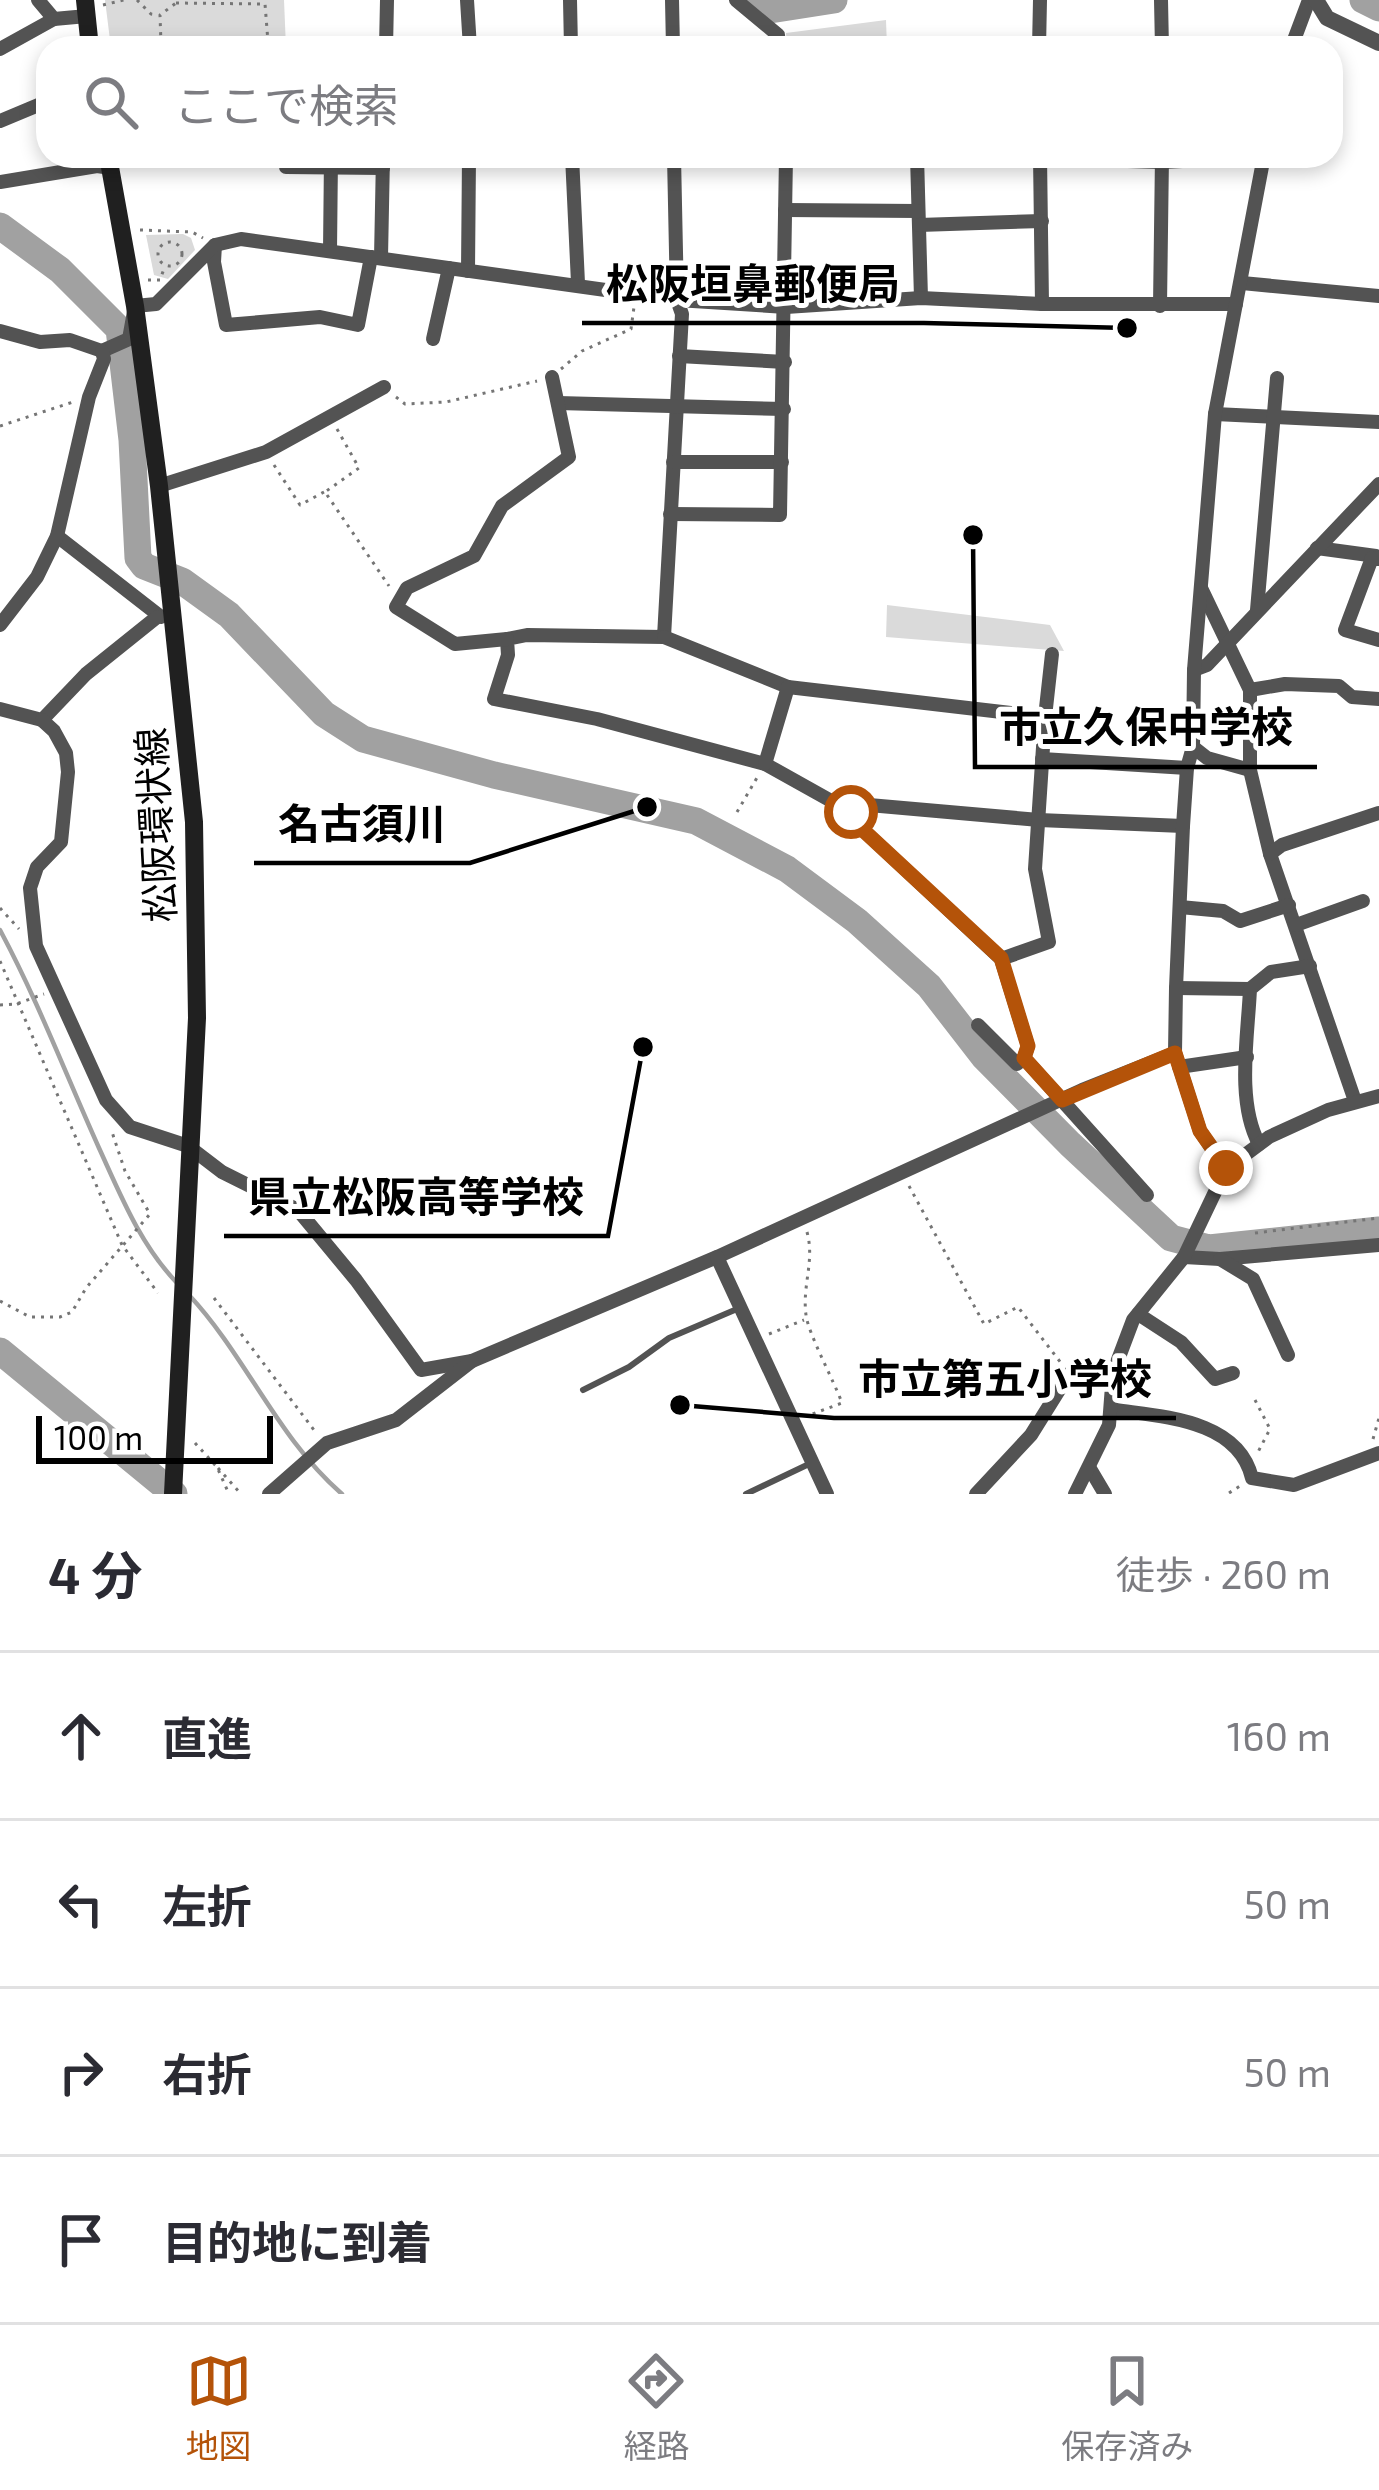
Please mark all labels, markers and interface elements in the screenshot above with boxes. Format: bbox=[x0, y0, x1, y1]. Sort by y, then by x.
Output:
search box bbox=[36, 36, 1343, 168]
icon: search bbox=[78, 69, 144, 135]
text: ここで検索 bbox=[174, 77, 399, 131]
callout: 松阪垣鼻郵便局 bbox=[582, 245, 924, 323]
text: 松阪垣鼻郵便局 bbox=[606, 257, 900, 307]
callout: 市立久保中学校 bbox=[975, 689, 1317, 767]
text: 市立久保中学校 bbox=[999, 700, 1293, 750]
street label: 松阪環状線 bbox=[126, 726, 183, 924]
callout: 名古須川 bbox=[254, 785, 470, 863]
route start bbox=[824, 785, 878, 839]
text: 名古須川 bbox=[278, 797, 446, 847]
route end bbox=[1199, 1141, 1253, 1195]
callout: 県立松阪高等学校 bbox=[224, 1158, 608, 1236]
text: 県立松阪高等学校 bbox=[248, 1170, 584, 1220]
callout: 市立第五小学校 bbox=[834, 1340, 1176, 1418]
text: 市立第五小学校 bbox=[858, 1352, 1152, 1402]
scale bar bbox=[36, 1410, 273, 1463]
text: 100 m bbox=[54, 1417, 143, 1457]
text: 4 分 bbox=[48, 1543, 143, 1604]
text: 徒歩 · 260 m bbox=[1116, 1550, 1331, 1597]
icon: ahead bbox=[48, 1703, 114, 1769]
text: 直進 bbox=[162, 1710, 252, 1764]
text: 160 m bbox=[1227, 1712, 1331, 1759]
icon: left bbox=[48, 1871, 114, 1937]
text: 左折 bbox=[162, 1878, 252, 1932]
text: 50 m bbox=[1244, 1880, 1331, 1927]
icon: right bbox=[48, 2039, 114, 2105]
text: 右折 bbox=[162, 2046, 252, 2100]
text: 50 m bbox=[1244, 2048, 1331, 2095]
icon: arrive bbox=[48, 2207, 114, 2273]
text: 目的地に到着 bbox=[162, 2214, 432, 2268]
tab: 地図 bbox=[186, 2348, 252, 2468]
tab: 経路 bbox=[623, 2348, 689, 2468]
tab: 保存済み bbox=[1061, 2348, 1193, 2468]

